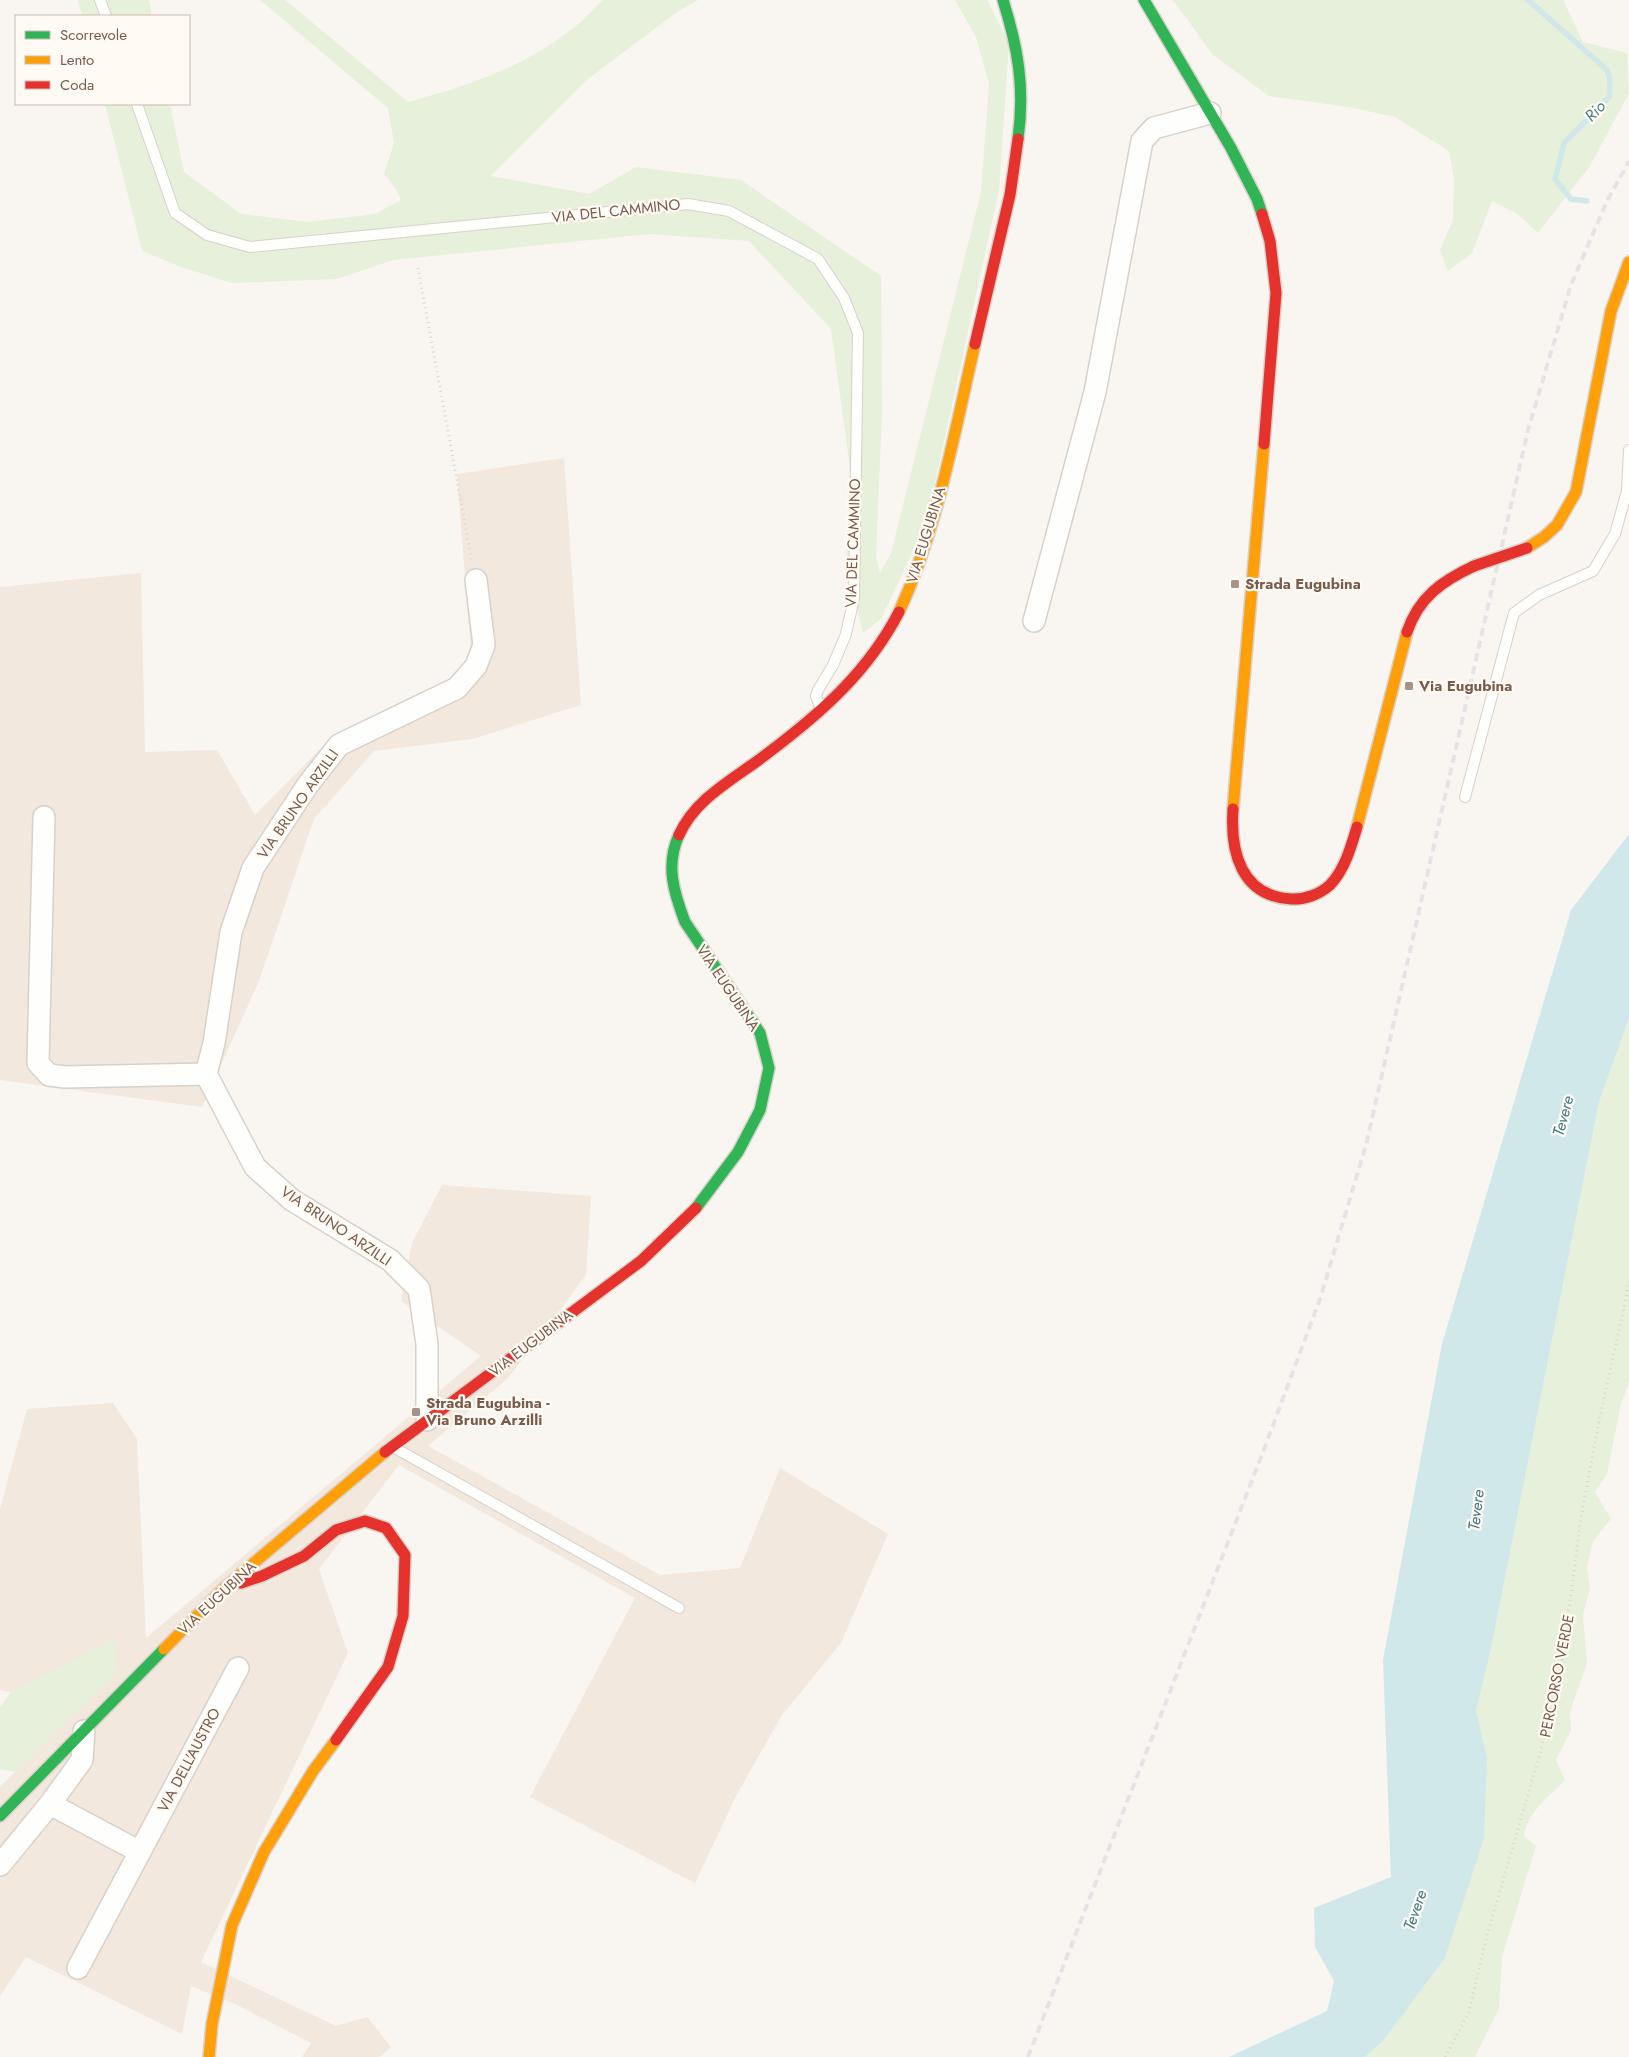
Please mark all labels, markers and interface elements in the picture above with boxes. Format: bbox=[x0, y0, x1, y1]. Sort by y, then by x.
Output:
legend bbox=[15, 15, 190, 105]
text: Scorrevole bbox=[60, 24, 127, 46]
text: Lento bbox=[60, 49, 94, 71]
text: Coda bbox=[60, 74, 94, 96]
water label: Rio bbox=[1579, 95, 1611, 127]
street label: VIA DEL CAMMINO bbox=[551, 193, 681, 229]
street label: VIA DEL CAMMINO bbox=[840, 478, 866, 608]
street label: VIA EUGUBINA bbox=[901, 484, 951, 586]
place label: Strada Eugubina bbox=[1245, 573, 1361, 595]
marker: Strada Eugubina bbox=[1229, 578, 1241, 590]
place label: Via Eugubina bbox=[1418, 675, 1512, 697]
marker: Via Eugubina bbox=[1403, 680, 1415, 692]
street label: VIA BRUNO ARZILLI bbox=[252, 745, 344, 863]
street label: VIA EUGUBINA bbox=[691, 940, 765, 1036]
water label: Tevere bbox=[1547, 1093, 1579, 1139]
street label: VIA BRUNO ARZILLI bbox=[276, 1181, 396, 1271]
street label: VIA EUGUBINA bbox=[484, 1304, 578, 1382]
place label: Strada Eugubina - Via Bruno Arzilli bbox=[425, 1392, 550, 1431]
marker: Strada Eugubina - Via Bruno Arzilli bbox=[410, 1406, 422, 1418]
water label: Tevere bbox=[1462, 1488, 1490, 1532]
street label: VIA EUGUBINA bbox=[173, 1556, 261, 1640]
street label: PERCORSO VERDE bbox=[1534, 1613, 1580, 1739]
street label: VIA DELL'AUSTRO bbox=[152, 1704, 226, 1816]
water label: Tevere bbox=[1397, 1887, 1433, 1933]

